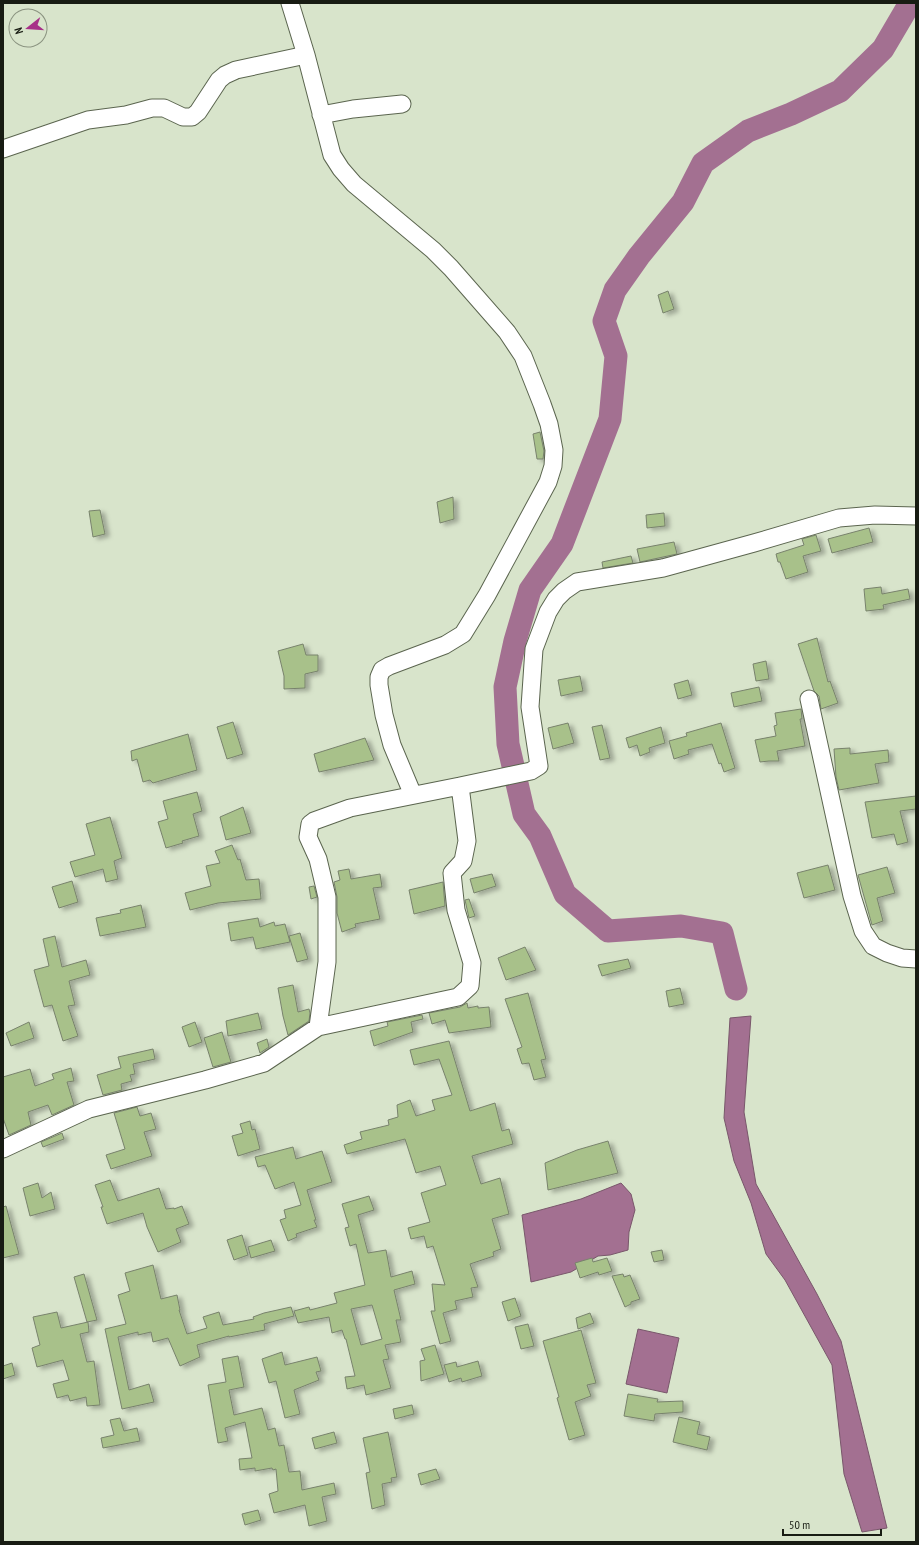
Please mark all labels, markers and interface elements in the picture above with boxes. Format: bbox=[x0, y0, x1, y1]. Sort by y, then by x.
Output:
north arrow bbox=[8, 8, 48, 48]
text: N bbox=[11, 26, 26, 36]
scale bar bbox=[783, 1511, 881, 1537]
text: 50 m bbox=[789, 1517, 810, 1532]

